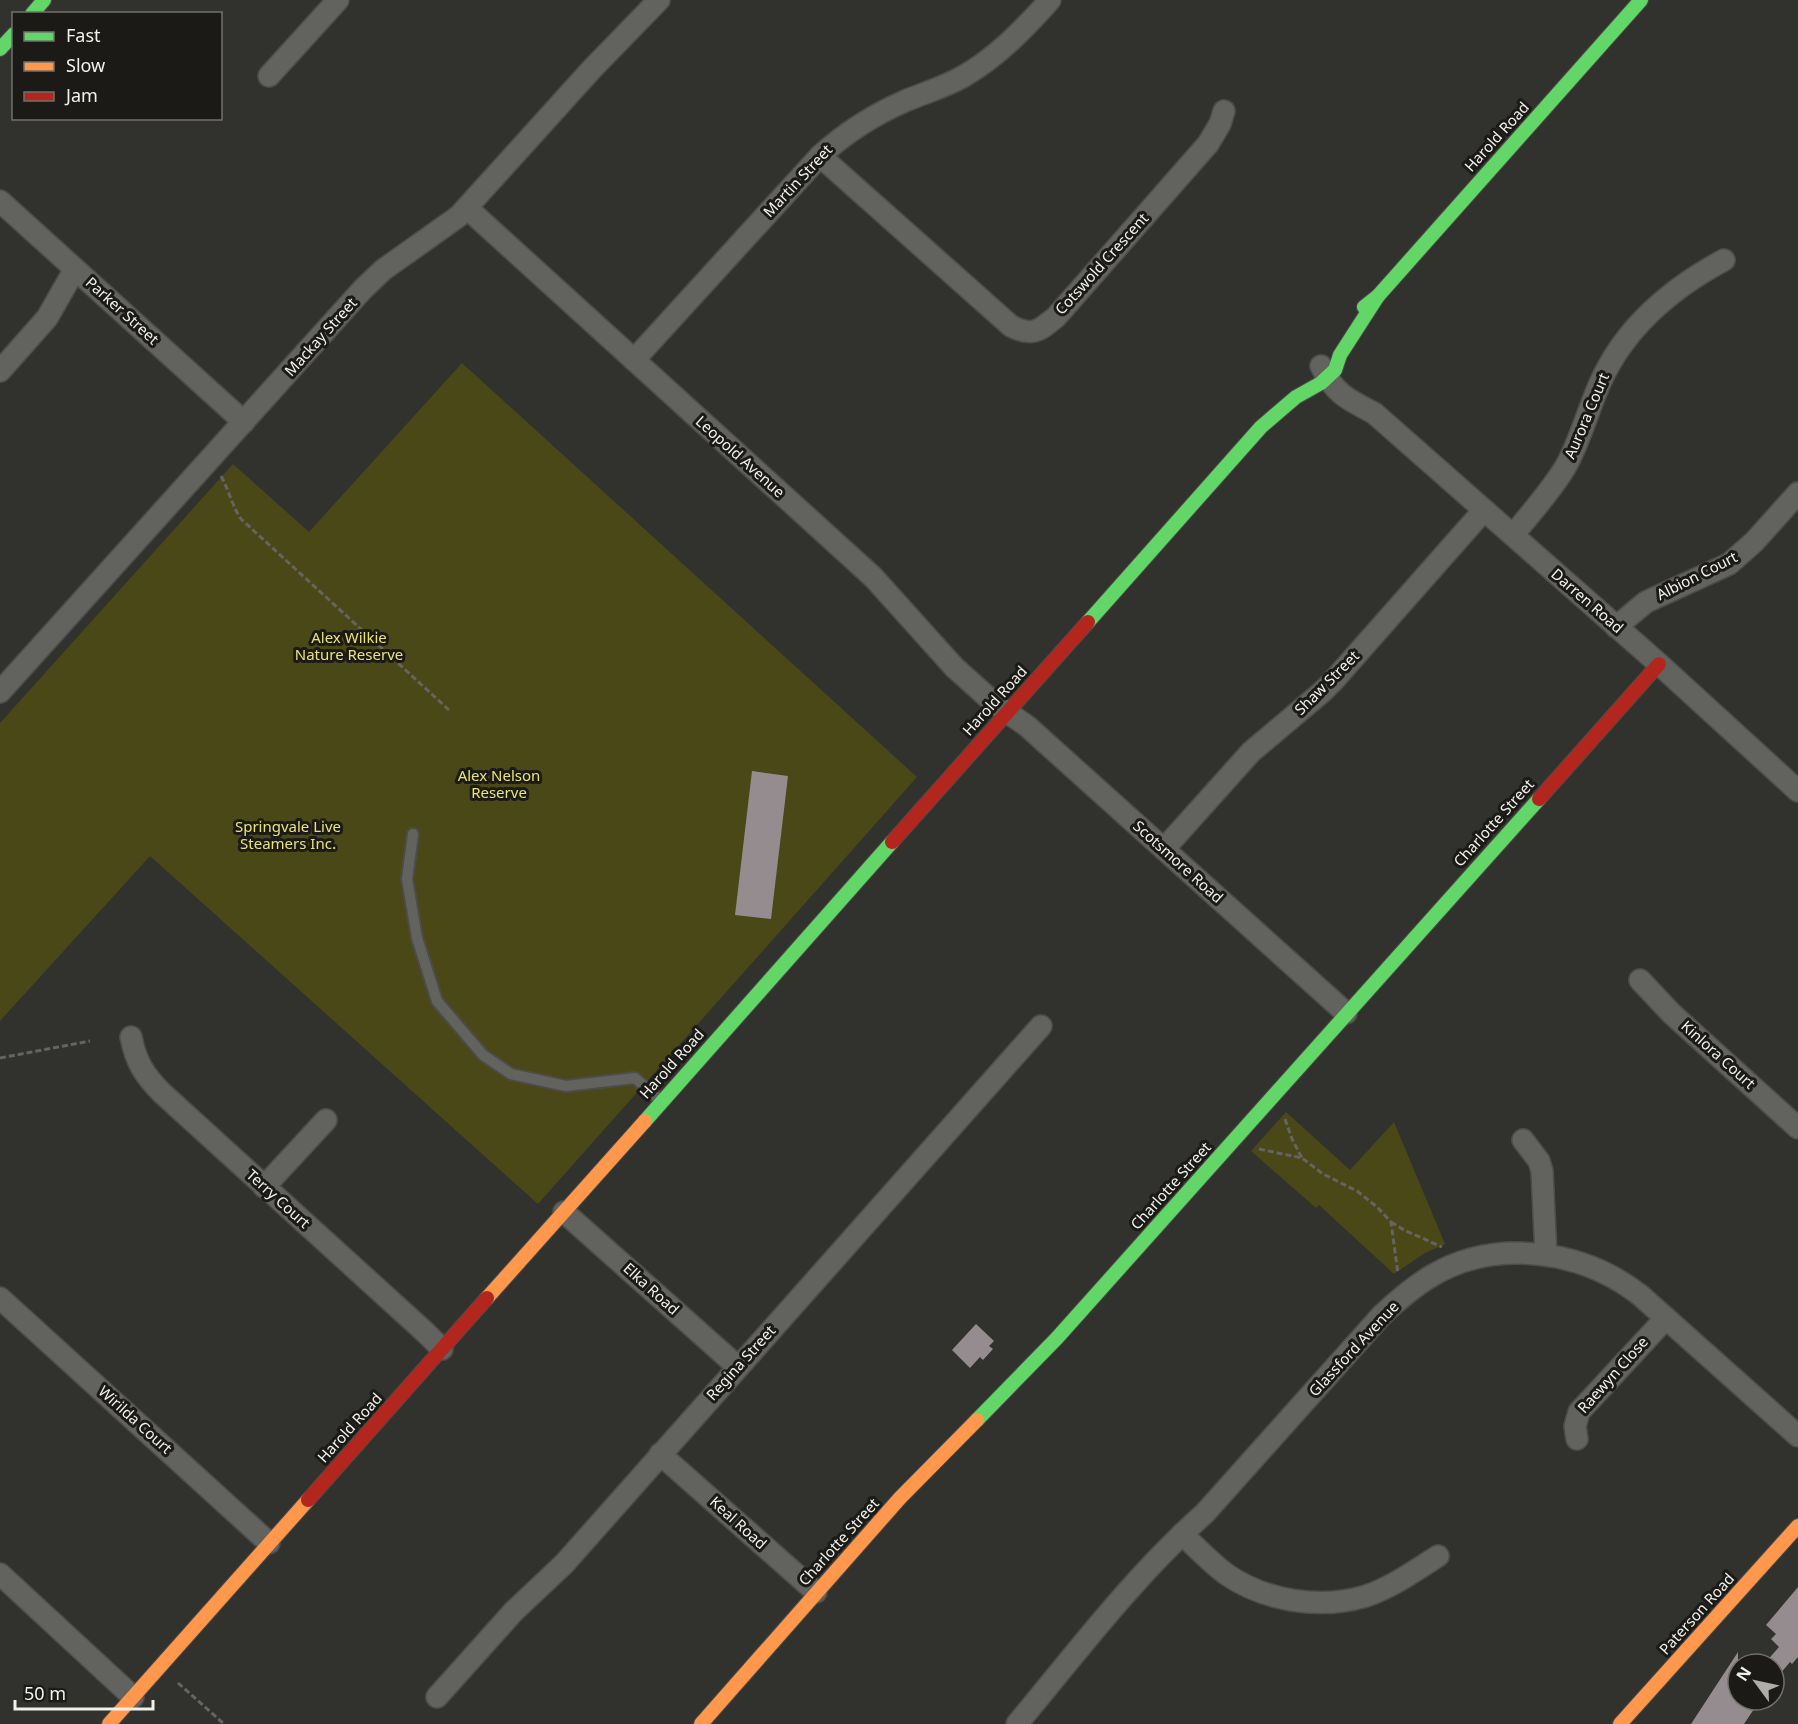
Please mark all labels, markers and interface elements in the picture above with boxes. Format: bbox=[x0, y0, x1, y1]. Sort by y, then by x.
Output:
legend bbox=[12, 12, 222, 120]
text: Fast bbox=[66, 23, 101, 47]
text: Slow bbox=[66, 53, 105, 77]
text: Jam bbox=[64, 83, 98, 107]
street label: Harold Road bbox=[1460, 97, 1533, 176]
street label: Martin Street bbox=[758, 139, 837, 221]
street label: Cotswold Crescent bbox=[1050, 208, 1153, 318]
street label: Parker Street bbox=[82, 272, 164, 349]
street label: Mackay Street bbox=[280, 292, 361, 380]
street label: Aurora Court bbox=[1559, 369, 1613, 462]
street label: Leopold Avenue bbox=[692, 411, 789, 502]
street label: Albion Court bbox=[1653, 546, 1741, 604]
street label: Darren Road bbox=[1547, 563, 1628, 637]
park label: Alex Wilkie Nature Reserve bbox=[295, 627, 403, 664]
street label: Shaw Street bbox=[1290, 645, 1363, 719]
street label: Harold Road bbox=[958, 661, 1031, 740]
park label: Alex Nelson Reserve bbox=[458, 765, 540, 802]
street label: Charlotte Street bbox=[1449, 774, 1538, 870]
park label: Springvale Live Steamers Inc. bbox=[235, 816, 341, 853]
street label: Scotsmore Road bbox=[1129, 816, 1228, 907]
street label: Kinlora Court bbox=[1677, 1016, 1760, 1093]
street label: Harold Road bbox=[635, 1024, 708, 1103]
street label: Charlotte Street bbox=[1126, 1137, 1215, 1233]
street label: Terry Court bbox=[243, 1164, 315, 1233]
street label: Elka Road bbox=[619, 1258, 684, 1319]
street label: Glassford Avenue bbox=[1304, 1296, 1403, 1400]
street label: Regina Street bbox=[701, 1320, 780, 1404]
street label: Raewyn Close bbox=[1573, 1332, 1652, 1417]
street label: Wirilda Court bbox=[95, 1381, 177, 1458]
street label: Harold Road bbox=[313, 1388, 386, 1467]
street label: Keal Road bbox=[706, 1491, 771, 1553]
street label: Charlotte Street bbox=[794, 1493, 883, 1589]
street label: Paterson Road bbox=[1654, 1568, 1738, 1658]
north arrow bbox=[1726, 1652, 1786, 1712]
text: N bbox=[1731, 1662, 1756, 1685]
scale bar bbox=[15, 1673, 153, 1711]
text: 50 m bbox=[24, 1681, 66, 1705]

